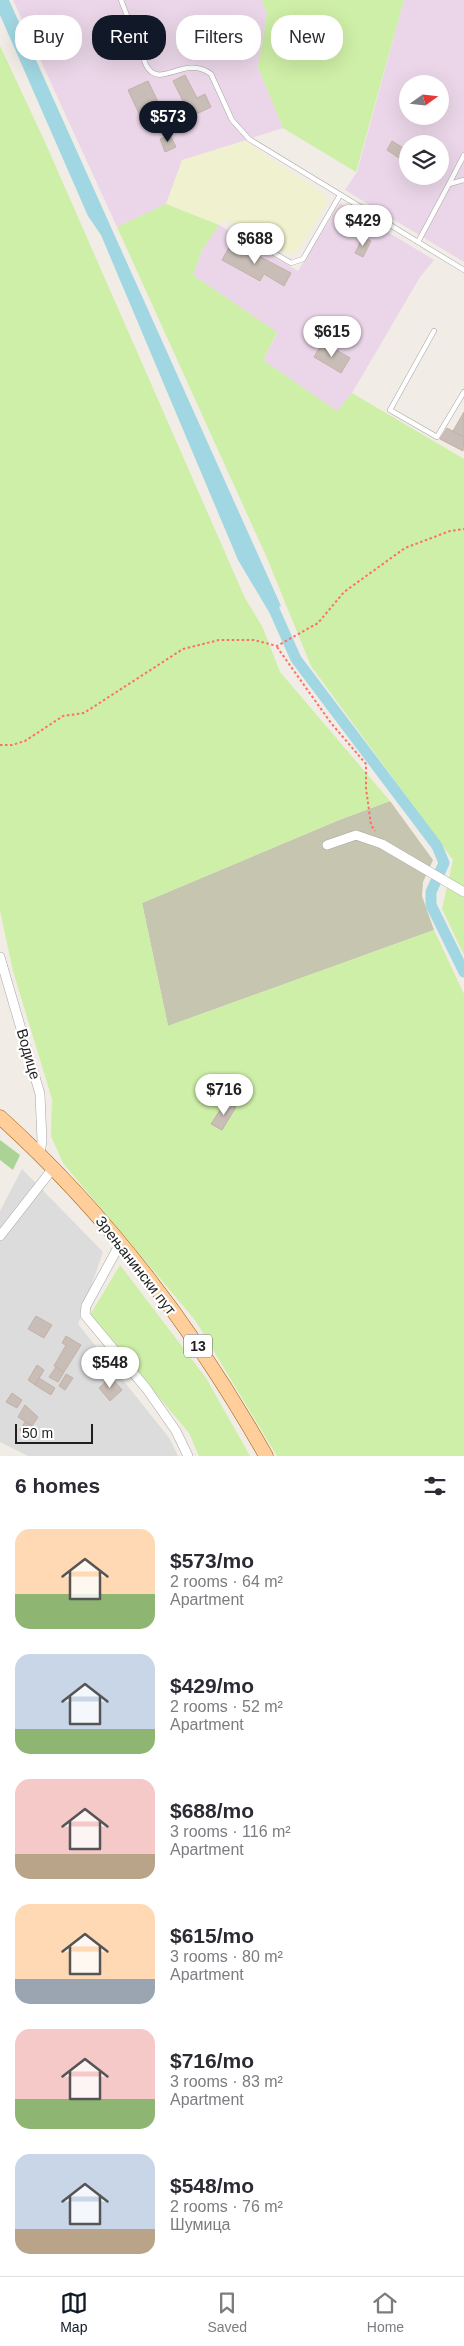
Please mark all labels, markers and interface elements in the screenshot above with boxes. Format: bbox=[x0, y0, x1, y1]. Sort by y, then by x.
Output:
chip: Buy bbox=[15, 15, 82, 60]
chip: Rent bbox=[92, 15, 166, 60]
chip: Filters bbox=[176, 15, 261, 60]
chip: New bbox=[271, 15, 343, 60]
north arrow bbox=[399, 75, 449, 125]
map controls bbox=[399, 75, 449, 185]
pin: $573 bbox=[138, 100, 198, 143]
text: $573 bbox=[150, 108, 186, 125]
button: layers bbox=[399, 135, 449, 185]
pin: $429 bbox=[333, 204, 393, 247]
text: $429 bbox=[345, 212, 381, 229]
pin: $688 bbox=[225, 222, 285, 265]
text: $688 bbox=[237, 230, 273, 247]
pin: $615 bbox=[302, 316, 362, 358]
text: $615 bbox=[314, 323, 350, 340]
street label: Водице bbox=[14, 1027, 44, 1081]
pin: $716 bbox=[194, 1074, 254, 1116]
text: $716 bbox=[206, 1081, 242, 1098]
street label: Зрењанински пут bbox=[92, 1212, 180, 1318]
road number: 13 bbox=[184, 1334, 212, 1358]
pin: $548 bbox=[80, 1346, 140, 1389]
text: $548 bbox=[92, 1354, 128, 1371]
scale bar bbox=[15, 1421, 92, 1444]
text: 50 m bbox=[22, 1425, 53, 1441]
icon: filters bbox=[421, 1472, 449, 1500]
text: 6 homes bbox=[15, 1474, 100, 1497]
icon: home bbox=[55, 1549, 115, 1609]
text: $573/mo bbox=[170, 1549, 254, 1572]
text: 2 rooms · 64 m² bbox=[170, 1573, 283, 1590]
text: Apartment bbox=[170, 1591, 244, 1608]
icon: home bbox=[55, 1674, 115, 1734]
text: $429/mo bbox=[170, 1674, 254, 1697]
text: 2 rooms · 52 m² bbox=[170, 1698, 283, 1715]
text: Apartment bbox=[170, 1716, 244, 1733]
icon: home bbox=[55, 1799, 115, 1859]
text: $688/mo bbox=[170, 1799, 254, 1822]
text: 3 rooms · 116 m² bbox=[170, 1823, 291, 1840]
text: Apartment bbox=[170, 1841, 244, 1858]
icon: home bbox=[55, 1924, 115, 1984]
text: $615/mo bbox=[170, 1924, 254, 1947]
text: 3 rooms · 80 m² bbox=[170, 1948, 283, 1965]
text: Apartment bbox=[170, 1966, 244, 1983]
icon: home bbox=[55, 2049, 115, 2109]
text: $716/mo bbox=[170, 2049, 254, 2072]
text: 3 rooms · 83 m² bbox=[170, 2073, 283, 2090]
text: Apartment bbox=[170, 2091, 244, 2108]
icon: home bbox=[55, 2174, 115, 2234]
text: $548/mo bbox=[170, 2174, 254, 2197]
text: 2 rooms · 76 m² bbox=[170, 2198, 283, 2215]
text: Шумица bbox=[170, 2216, 230, 2233]
tab: Map bbox=[60, 2289, 88, 2335]
tab: Saved bbox=[207, 2289, 247, 2335]
tab: Home bbox=[367, 2289, 404, 2335]

